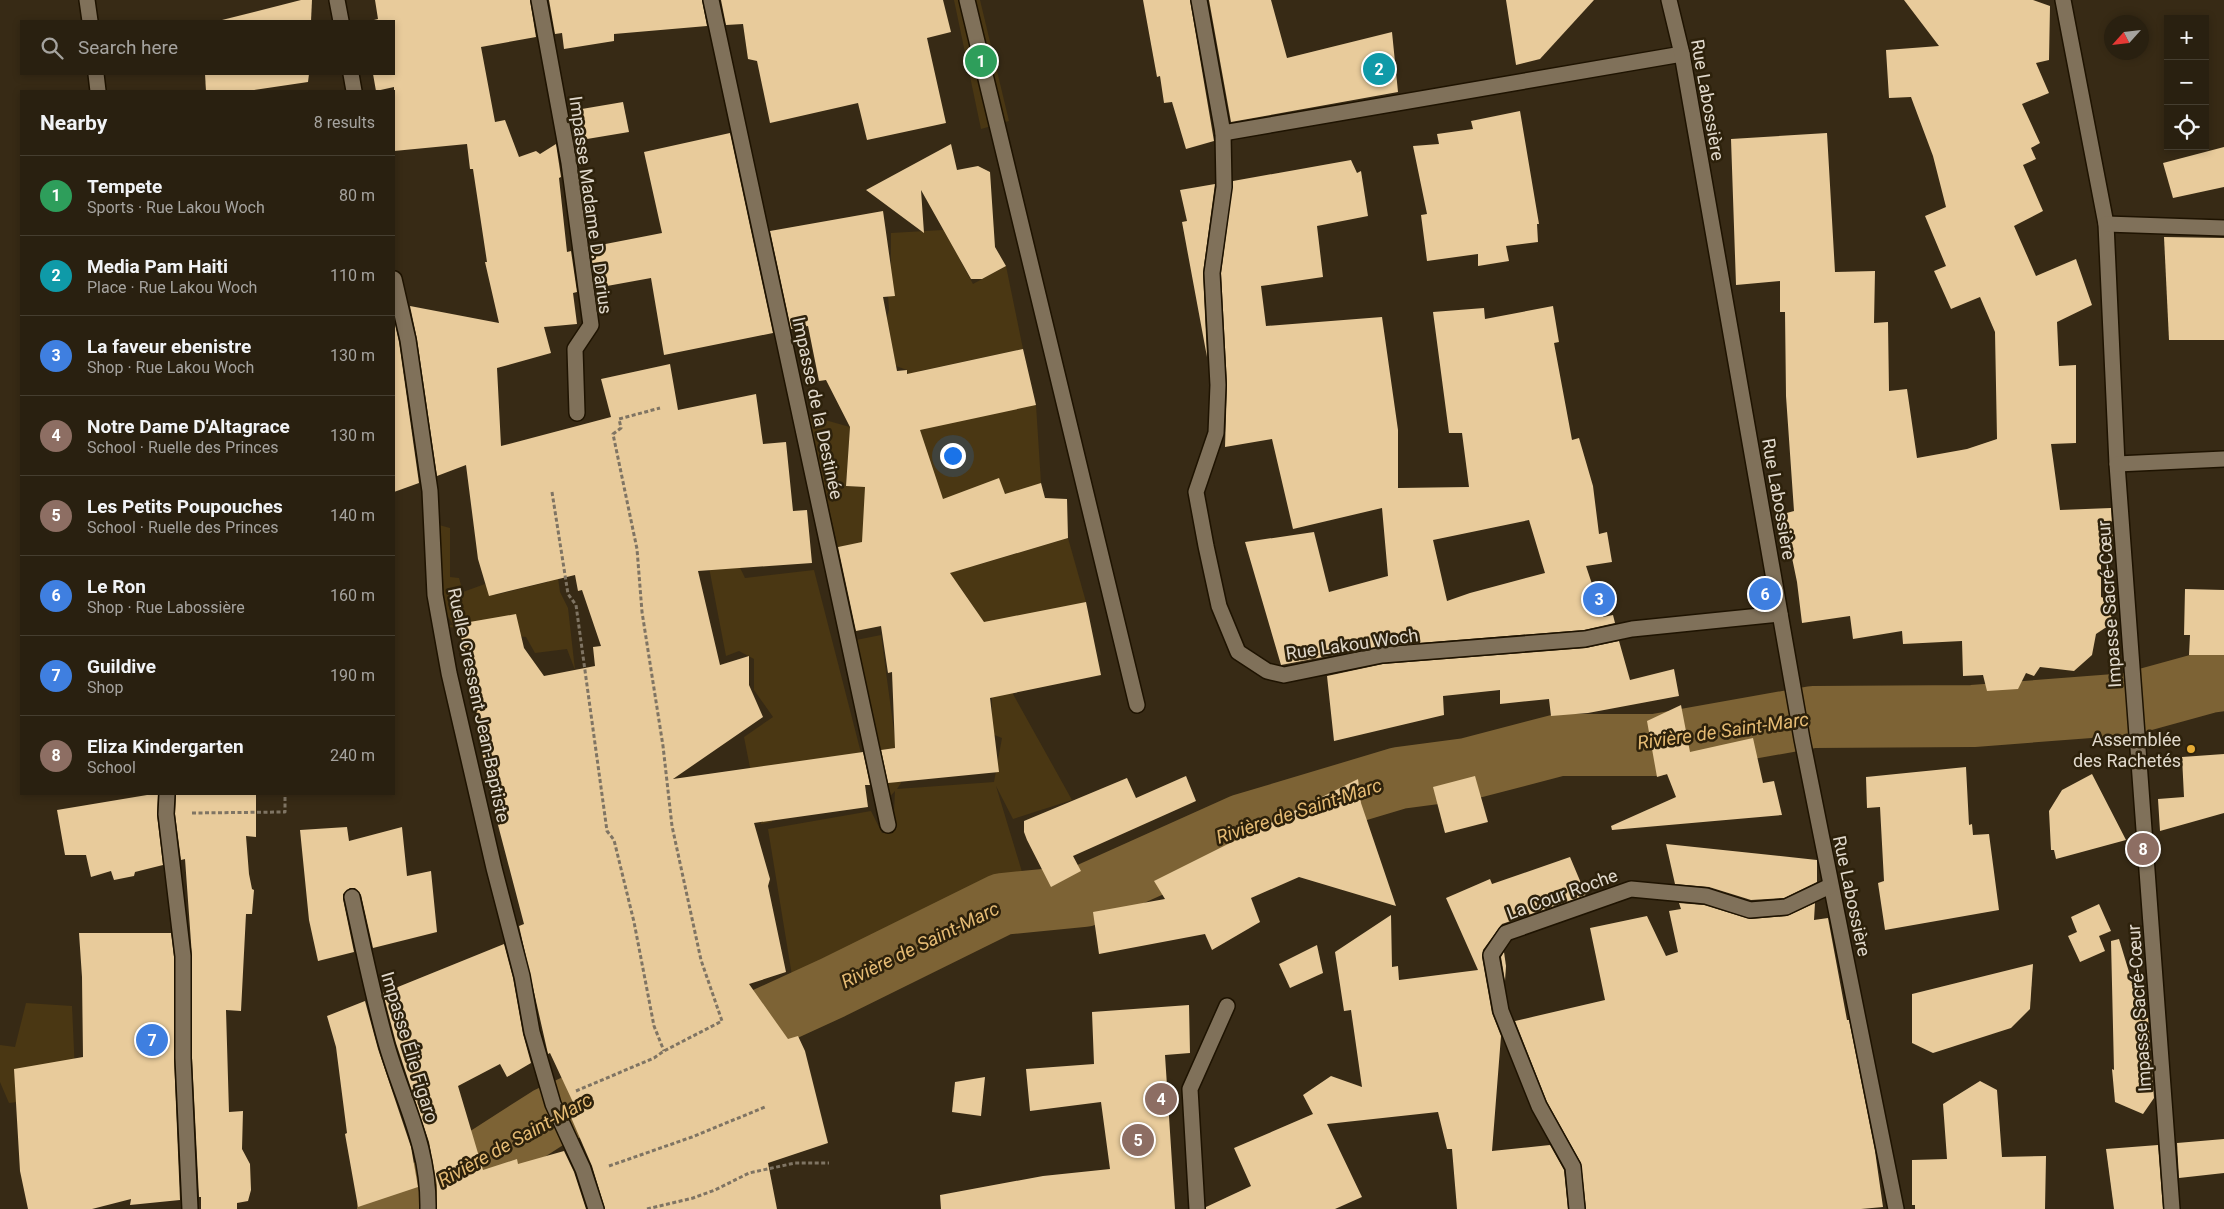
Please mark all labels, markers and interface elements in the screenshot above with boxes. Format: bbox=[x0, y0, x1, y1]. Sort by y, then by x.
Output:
north arrow bbox=[2104, 15, 2149, 60]
map controls bbox=[2164, 15, 2209, 150]
button: + bbox=[2164, 15, 2209, 60]
search box bbox=[20, 20, 395, 75]
icon: search bbox=[38, 34, 66, 62]
text: Search here bbox=[78, 36, 178, 59]
street label: Rue Labossière bbox=[1687, 38, 1729, 162]
pin: 1 bbox=[965, 42, 997, 80]
pin: 2 bbox=[1363, 50, 1395, 88]
button: − bbox=[2164, 60, 2209, 105]
street label: Impasse Madame D. Darius bbox=[565, 95, 617, 315]
button: locate bbox=[2164, 105, 2209, 150]
text: Nearby bbox=[40, 111, 107, 135]
text: 8 results bbox=[314, 113, 375, 132]
text: Tempete bbox=[87, 175, 162, 198]
text: 1 bbox=[51, 186, 61, 205]
text: 80 m bbox=[339, 186, 375, 205]
text: Sports · Rue Lakou Woch bbox=[87, 198, 265, 217]
text: Media Pam Haiti bbox=[87, 255, 228, 278]
text: 2 bbox=[51, 266, 61, 285]
text: 110 m bbox=[330, 266, 375, 285]
text: Place · Rue Lakou Woch bbox=[87, 278, 257, 297]
street label: Impasse de la Destinée bbox=[788, 315, 848, 501]
text: La faveur ebenistre bbox=[87, 335, 251, 358]
text: 3 bbox=[51, 346, 61, 365]
text: 130 m bbox=[330, 346, 375, 365]
text: Shop · Rue Lakou Woch bbox=[87, 358, 254, 377]
text: Notre Dame D'Altagrace bbox=[87, 415, 290, 438]
text: 4 bbox=[51, 426, 61, 445]
text: 130 m bbox=[330, 426, 375, 445]
street label: Rue Labossière bbox=[1758, 437, 1800, 561]
text: School · Ruelle des Princes bbox=[87, 438, 278, 457]
your location bbox=[940, 443, 966, 469]
text: Les Petits Poupouches bbox=[87, 495, 283, 518]
text: 5 bbox=[51, 506, 61, 525]
text: 140 m bbox=[330, 506, 375, 525]
text: School · Ruelle des Princes bbox=[87, 518, 278, 537]
street label: Impasse Sacré-Cœur bbox=[2093, 520, 2125, 688]
text: Le Ron bbox=[87, 575, 146, 598]
pin: 6 bbox=[1749, 575, 1781, 613]
pin: 3 bbox=[1583, 580, 1615, 618]
text: 6 bbox=[51, 586, 61, 605]
text: 160 m bbox=[330, 586, 375, 605]
street label: Ruelle Cressent Jean-Baptiste bbox=[444, 586, 514, 824]
text: Shop · Rue Labossière bbox=[87, 598, 245, 617]
street label: Rue Lakou Woch bbox=[1284, 624, 1420, 664]
text: Guildive bbox=[87, 655, 156, 678]
text: 7 bbox=[51, 666, 61, 685]
text: 190 m bbox=[330, 666, 375, 685]
text: Shop bbox=[87, 678, 123, 697]
water label: Rivière de Saint-Marc bbox=[1636, 708, 1811, 754]
place label: Assemblée des Rachetés bbox=[2073, 729, 2181, 771]
text: Eliza Kindergarten bbox=[87, 735, 244, 758]
marker: Assemblée des Rachetés bbox=[2185, 743, 2197, 755]
text: 8 bbox=[51, 746, 61, 765]
text: 240 m bbox=[330, 746, 375, 765]
text: School bbox=[87, 758, 136, 777]
water label: Rivière de Saint-Marc bbox=[1213, 773, 1385, 849]
pin: 8 bbox=[2127, 830, 2159, 868]
street label: Rue Labossière bbox=[1829, 834, 1875, 958]
street label: La Cour Roche bbox=[1504, 864, 1620, 924]
water label: Rivière de Saint-Marc bbox=[837, 897, 1003, 993]
street label: Impasse Sacré-Cœur bbox=[2123, 924, 2155, 1092]
street label: Impasse Élie Figaro bbox=[377, 969, 443, 1125]
pin: 7 bbox=[136, 1021, 168, 1059]
pin: 4 bbox=[1145, 1080, 1177, 1118]
water label: Rivière de Saint-Marc bbox=[434, 1088, 597, 1192]
pin: 5 bbox=[1122, 1121, 1154, 1159]

